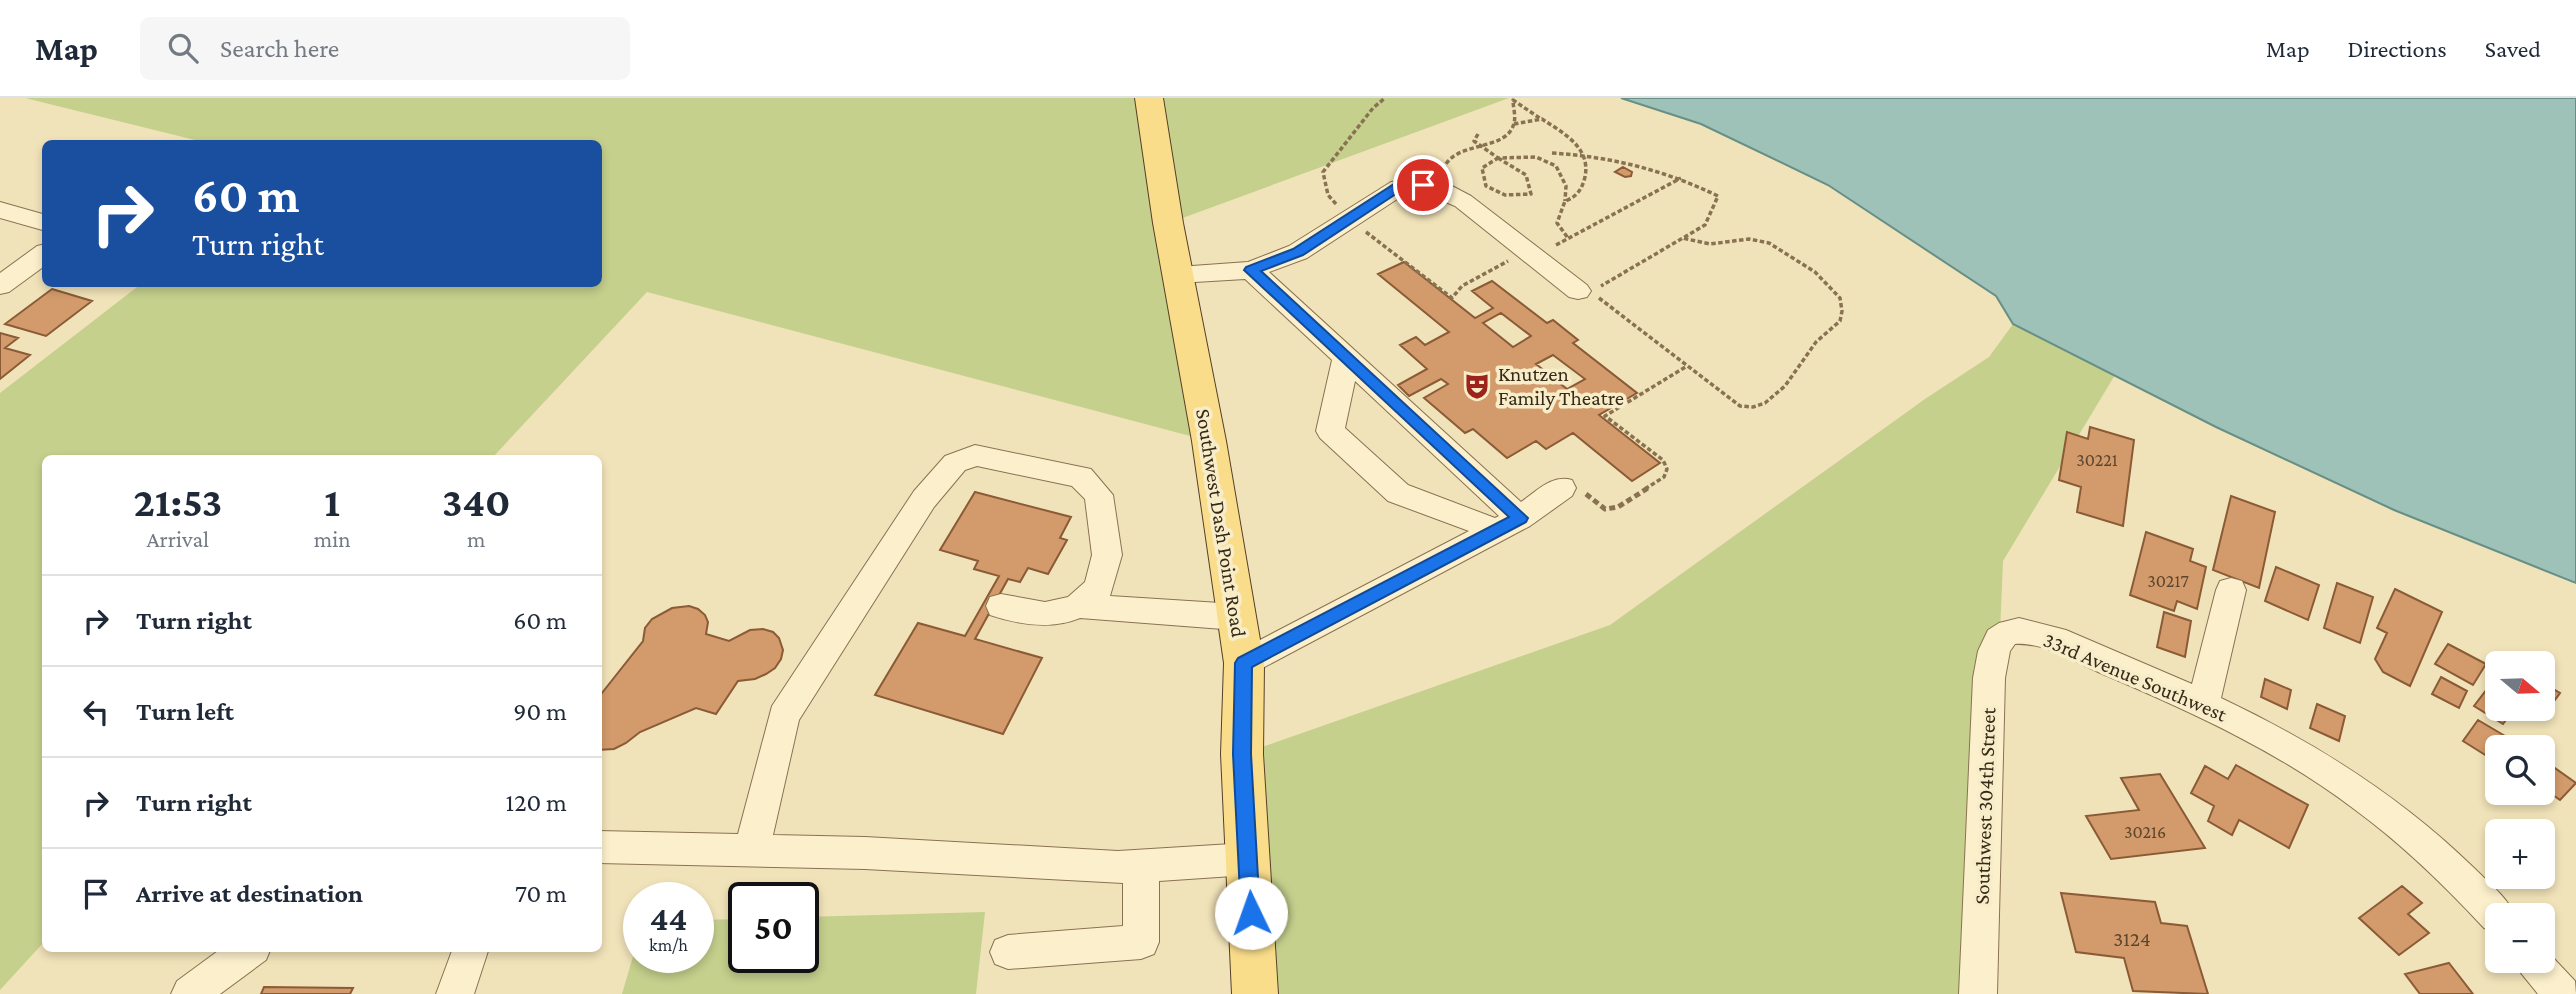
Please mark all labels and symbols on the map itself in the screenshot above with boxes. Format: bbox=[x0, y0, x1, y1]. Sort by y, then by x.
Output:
pin bbox=[1393, 155, 1453, 215]
place label: Knutzen Family Theatre bbox=[1498, 362, 1624, 410]
theatre icon: Knutzen Family Theatre bbox=[1462, 371, 1492, 401]
street label: Southwest Dash Point Road bbox=[1191, 407, 1251, 639]
house number: 30221 bbox=[2076, 450, 2118, 470]
house number: 30217 bbox=[2147, 571, 2189, 591]
street label: 33rd Avenue Southwest bbox=[2040, 627, 2231, 727]
north arrow bbox=[2485, 651, 2555, 721]
street label: Southwest 304th Street bbox=[1970, 706, 2000, 905]
house number: 30216 bbox=[2124, 822, 2166, 842]
position arrow bbox=[1214, 876, 1288, 950]
speed limit sign: 50 bbox=[728, 882, 819, 973]
house number: 3124 bbox=[2113, 927, 2151, 951]

